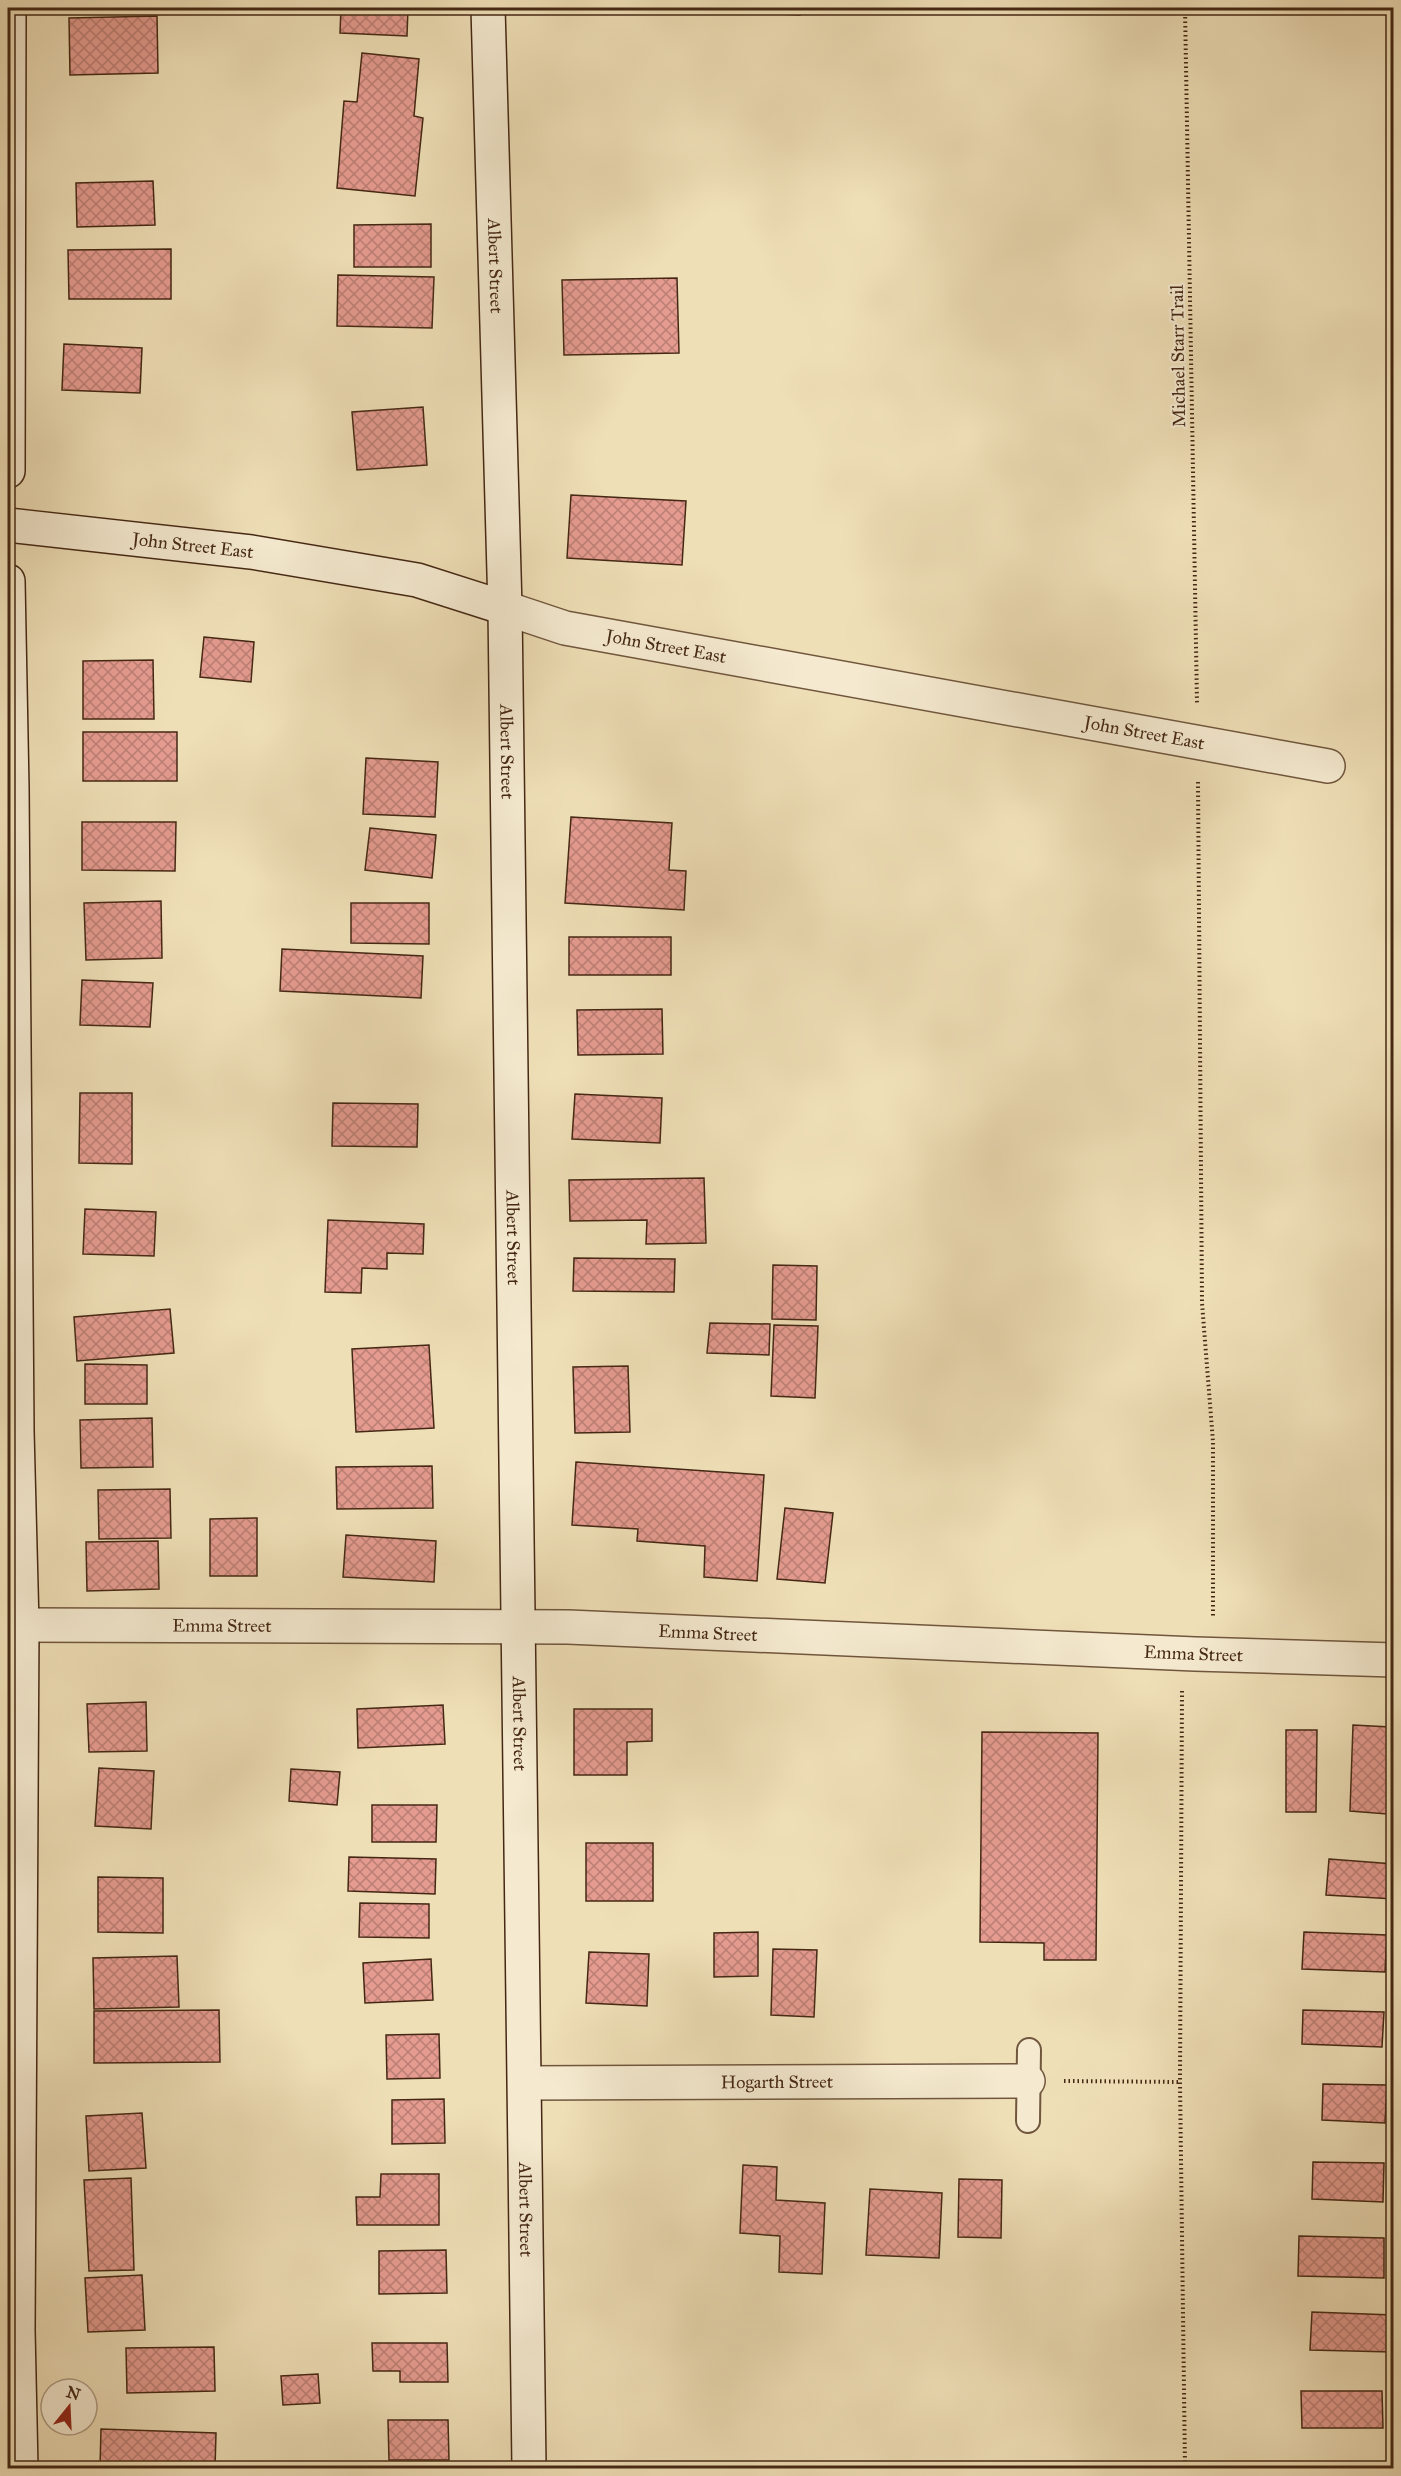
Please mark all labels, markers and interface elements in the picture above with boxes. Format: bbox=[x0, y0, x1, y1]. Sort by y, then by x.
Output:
street label: Albert Street bbox=[483, 217, 508, 314]
street label: Michael Starr Trail bbox=[1166, 284, 1190, 428]
street label: John Street East bbox=[129, 528, 255, 563]
street label: John Street East bbox=[602, 624, 729, 668]
street label: Albert Street bbox=[495, 703, 518, 800]
street label: John Street East bbox=[1080, 711, 1207, 755]
street label: Albert Street bbox=[502, 1189, 525, 1286]
street label: Emma Street bbox=[172, 1615, 272, 1637]
street label: Emma Street bbox=[658, 1620, 759, 1646]
street label: Emma Street bbox=[1143, 1641, 1244, 1666]
street label: Albert Street bbox=[508, 1675, 531, 1772]
street label: Hogarth Street bbox=[721, 2071, 834, 2094]
street label: Albert Street bbox=[514, 2161, 537, 2258]
north arrow bbox=[39, 2377, 99, 2437]
text: N bbox=[64, 2382, 83, 2404]

